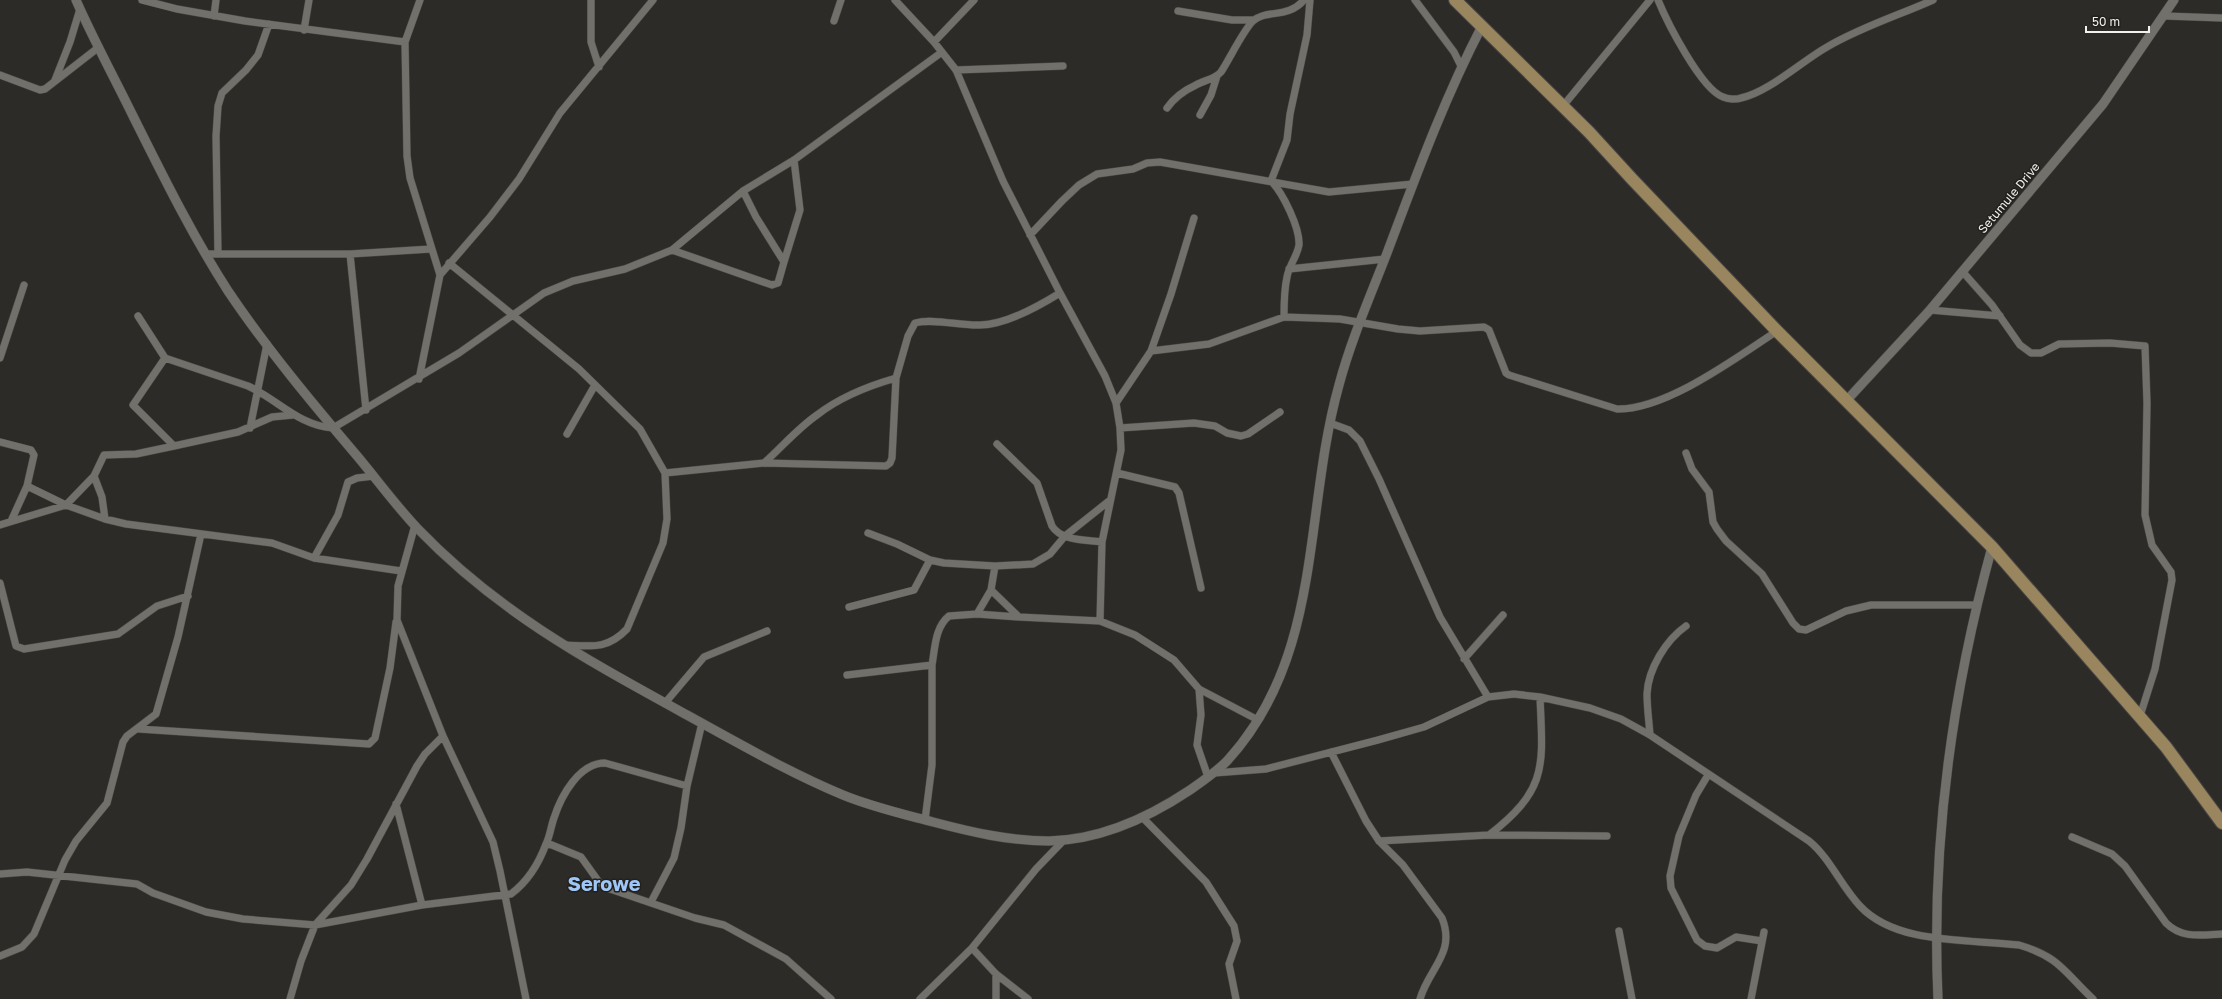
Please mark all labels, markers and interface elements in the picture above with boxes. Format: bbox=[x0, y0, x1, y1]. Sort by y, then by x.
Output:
scale bar bbox=[2086, 8, 2149, 34]
text: 50 m bbox=[2092, 14, 2120, 29]
street label: Setumule Drive bbox=[1975, 159, 2043, 236]
district label: Serowe bbox=[568, 871, 641, 895]

